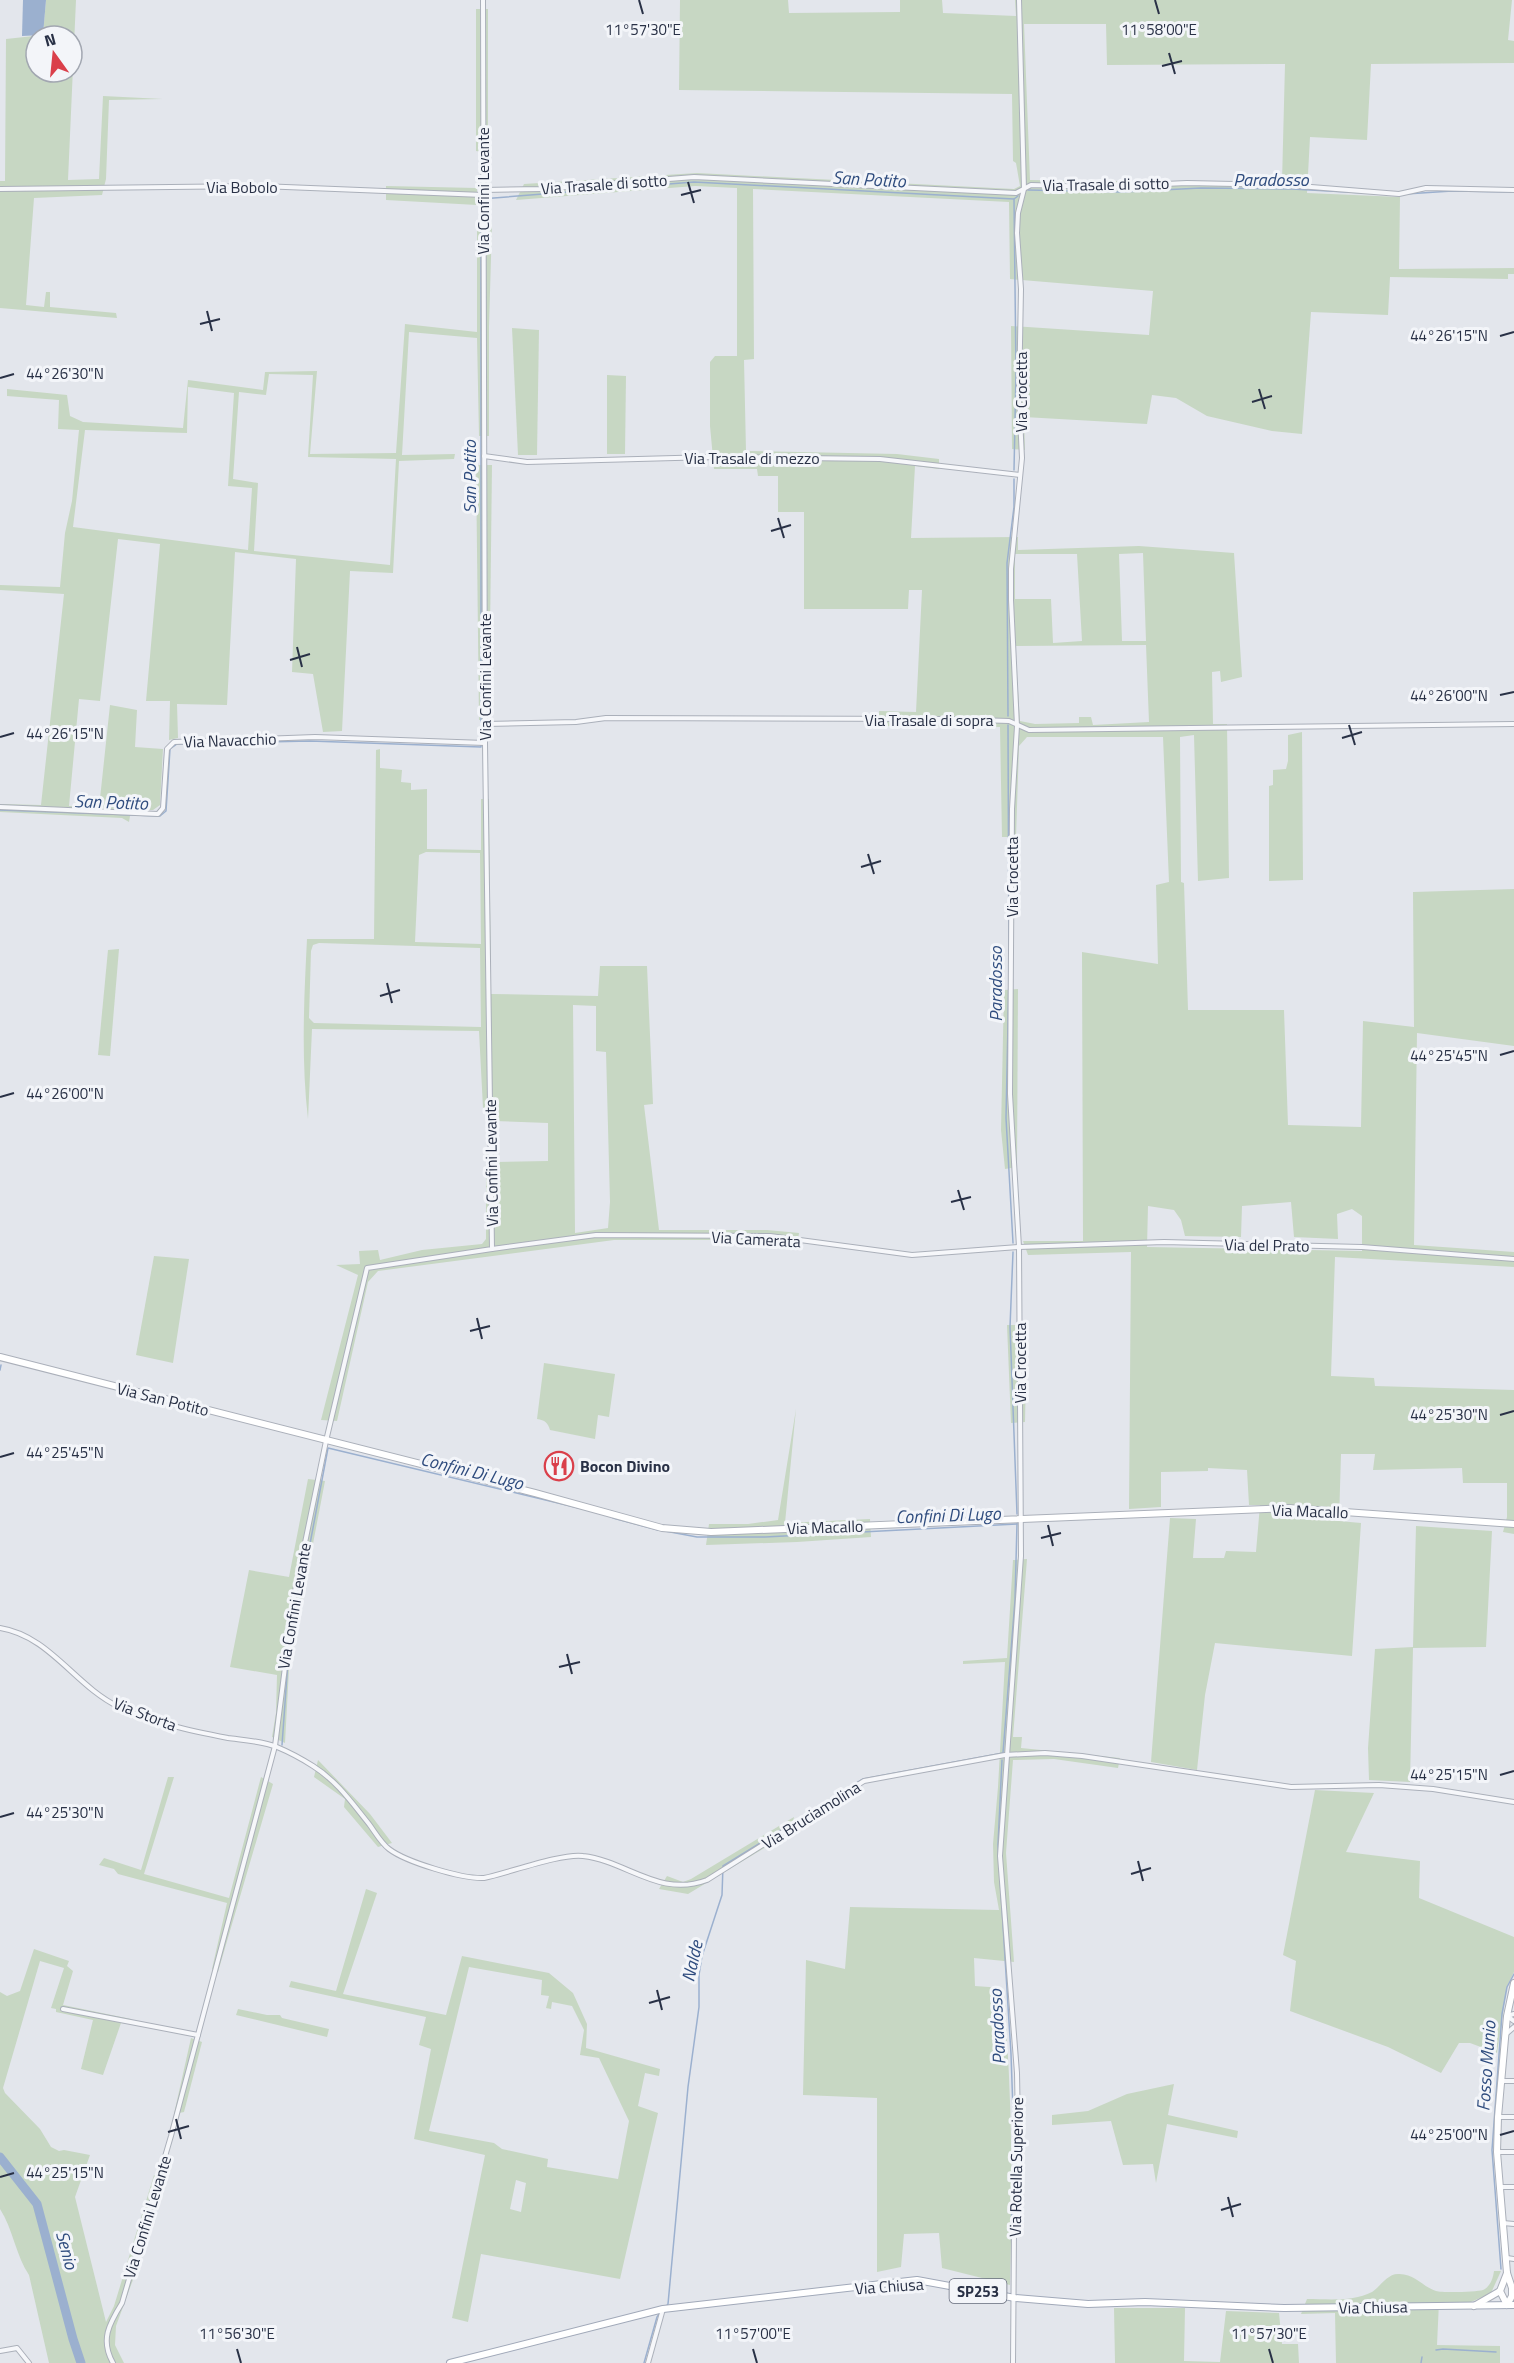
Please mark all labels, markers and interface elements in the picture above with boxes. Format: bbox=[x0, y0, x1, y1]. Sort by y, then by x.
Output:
text: 11°57'30"E bbox=[605, 18, 681, 41]
text: 11°58'00"E bbox=[1121, 18, 1197, 41]
north arrow bbox=[24, 24, 84, 84]
text: N bbox=[42, 26, 59, 53]
street label: Via Confini Levante bbox=[471, 127, 495, 255]
water label: San Potito bbox=[832, 164, 908, 194]
water label: Paradosso bbox=[1233, 166, 1310, 193]
street label: Via Trasale di sotto bbox=[540, 168, 668, 200]
street label: Via Trasale di sotto bbox=[1042, 171, 1170, 197]
street label: Via Bobolo bbox=[206, 175, 278, 199]
text: 44°26'15"N bbox=[1410, 324, 1488, 347]
street label: Via Crocetta bbox=[1009, 352, 1033, 432]
text: 44°26'30"N bbox=[26, 362, 104, 385]
water label: San Potito bbox=[456, 439, 483, 514]
street label: Via Trasale di mezzo bbox=[684, 446, 820, 470]
street label: Via Confini Levante bbox=[473, 613, 497, 741]
text: 44°26'00"N bbox=[1410, 684, 1488, 707]
street label: Via Trasale di sopra bbox=[864, 708, 994, 732]
text: 44°26'15"N bbox=[26, 722, 104, 745]
street label: Via Navacchio bbox=[183, 726, 277, 754]
water label: San Potito bbox=[74, 787, 149, 817]
street label: Via Crocetta bbox=[1000, 837, 1024, 917]
water label: Paradosso bbox=[982, 945, 1009, 1022]
text: 44°25'45"N bbox=[1410, 1044, 1488, 1067]
text: 44°26'00"N bbox=[26, 1082, 104, 1105]
street label: Via Confini Levante bbox=[478, 1099, 504, 1227]
street label: Via Camerata bbox=[711, 1225, 801, 1253]
street label: Via del Prato bbox=[1224, 1232, 1310, 1258]
street label: Via Crocetta bbox=[1008, 1323, 1032, 1403]
street label: Via San Potito bbox=[114, 1376, 212, 1422]
text: 44°25'30"N bbox=[1410, 1403, 1488, 1426]
text: 44°25'45"N bbox=[26, 1441, 104, 1464]
water label: Confini Di Lugo bbox=[418, 1445, 527, 1497]
restaurant icon: Bocon Divino bbox=[543, 1450, 575, 1482]
place label: Bocon Divino bbox=[580, 1454, 670, 1478]
street label: Via Macallo bbox=[1271, 1498, 1349, 1524]
water label: Confini Di Lugo bbox=[895, 1500, 1002, 1530]
street label: Via Macallo bbox=[786, 1514, 864, 1540]
street label: Via Confini Levante bbox=[271, 1541, 317, 1671]
street label: Via Storta bbox=[110, 1691, 180, 1737]
text: 44°25'15"N bbox=[1410, 1763, 1488, 1786]
street label: Via Bruciamolina bbox=[757, 1775, 865, 1855]
text: 44°25'30"N bbox=[26, 1801, 104, 1824]
water label: Nalde bbox=[674, 1936, 710, 1984]
water label: Paradosso bbox=[981, 1987, 1012, 2065]
water label: Fosso Munio bbox=[1469, 2019, 1503, 2112]
street label: Via Rotella Superiore bbox=[1003, 2097, 1029, 2237]
text: 44°25'00"N bbox=[1410, 2123, 1488, 2146]
street label: Via Confini Levante bbox=[117, 2152, 177, 2282]
text: 44°25'15"N bbox=[26, 2161, 104, 2184]
water label: Senio bbox=[49, 2228, 85, 2273]
street label: Via Chiusa bbox=[854, 2272, 924, 2300]
road number: SP253 bbox=[950, 2279, 1006, 2303]
street label: Via Chiusa bbox=[1338, 2294, 1408, 2320]
text: 11°56'30"E bbox=[199, 2322, 275, 2345]
text: 11°57'00"E bbox=[715, 2322, 791, 2345]
text: 11°57'30"E bbox=[1231, 2322, 1307, 2345]

